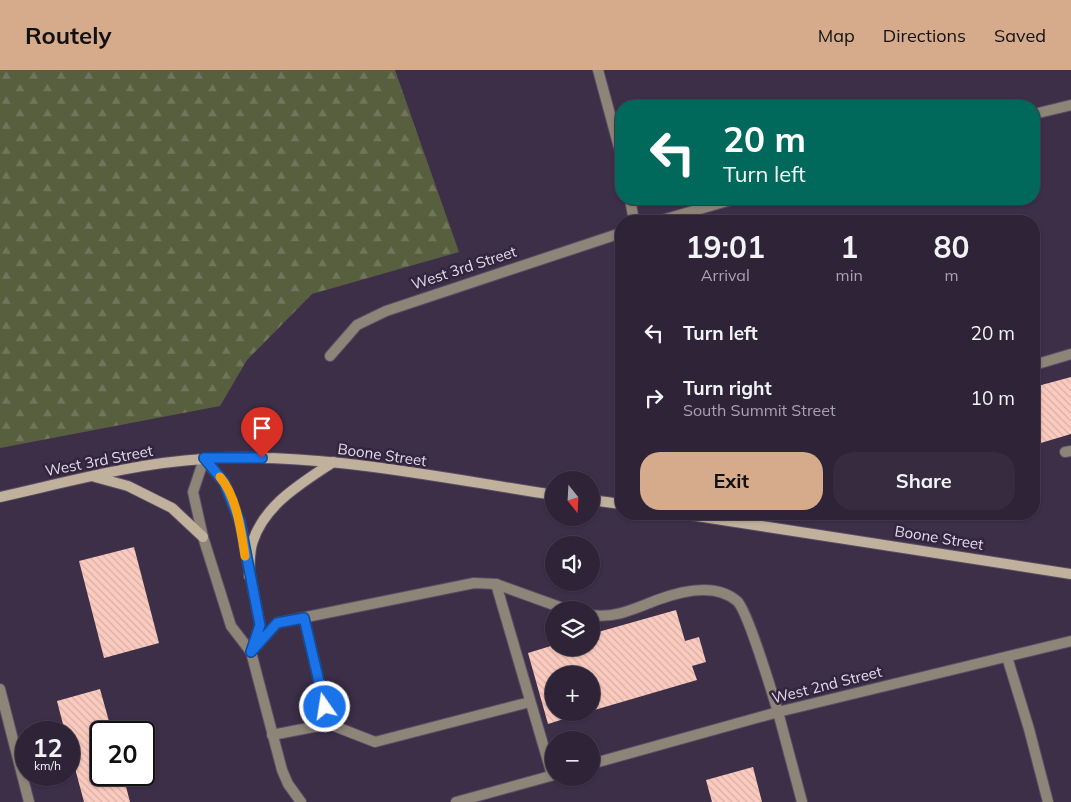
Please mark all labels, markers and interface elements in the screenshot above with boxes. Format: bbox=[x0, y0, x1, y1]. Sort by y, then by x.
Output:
text: Routely bbox=[25, 20, 111, 50]
text: Map bbox=[818, 24, 855, 47]
text: Directions bbox=[883, 24, 966, 47]
text: Saved bbox=[994, 24, 1046, 47]
text: 20 m bbox=[723, 117, 806, 161]
icon: left bbox=[640, 120, 705, 185]
text: Turn left bbox=[723, 160, 806, 188]
text: 19:01 bbox=[686, 228, 765, 266]
text: 1 bbox=[840, 228, 858, 266]
text: 80 bbox=[933, 228, 969, 266]
street label: West 3rd Street bbox=[409, 242, 519, 293]
text: Arrival bbox=[701, 265, 750, 285]
text: min bbox=[836, 265, 863, 285]
text: m bbox=[944, 265, 958, 285]
icon: left bbox=[640, 319, 668, 347]
text: Turn left bbox=[683, 321, 758, 345]
text: 20 m bbox=[971, 321, 1015, 345]
text: Turn right bbox=[683, 376, 772, 400]
icon: right bbox=[640, 384, 668, 412]
text: 10 m bbox=[971, 386, 1015, 410]
text: South Summit Street bbox=[683, 400, 836, 420]
pin bbox=[241, 407, 283, 458]
icon: arrive bbox=[248, 414, 276, 442]
street label: Boone Street bbox=[336, 439, 428, 470]
street label: West 3rd Street bbox=[43, 441, 154, 480]
button: Exit bbox=[640, 452, 823, 510]
button: Share bbox=[833, 452, 1015, 510]
north arrow bbox=[545, 471, 600, 526]
map controls bbox=[545, 471, 600, 786]
street label: Boone Street bbox=[893, 521, 985, 554]
button: sound bbox=[545, 536, 600, 591]
button: layers bbox=[545, 601, 600, 656]
street label: West 2nd Street bbox=[770, 662, 884, 707]
button: + bbox=[545, 666, 600, 721]
position arrow bbox=[298, 680, 350, 732]
speed limit sign: 20 bbox=[90, 721, 155, 786]
button: − bbox=[545, 731, 600, 786]
text: 12 bbox=[32, 732, 63, 763]
text: km/h bbox=[34, 758, 61, 773]

